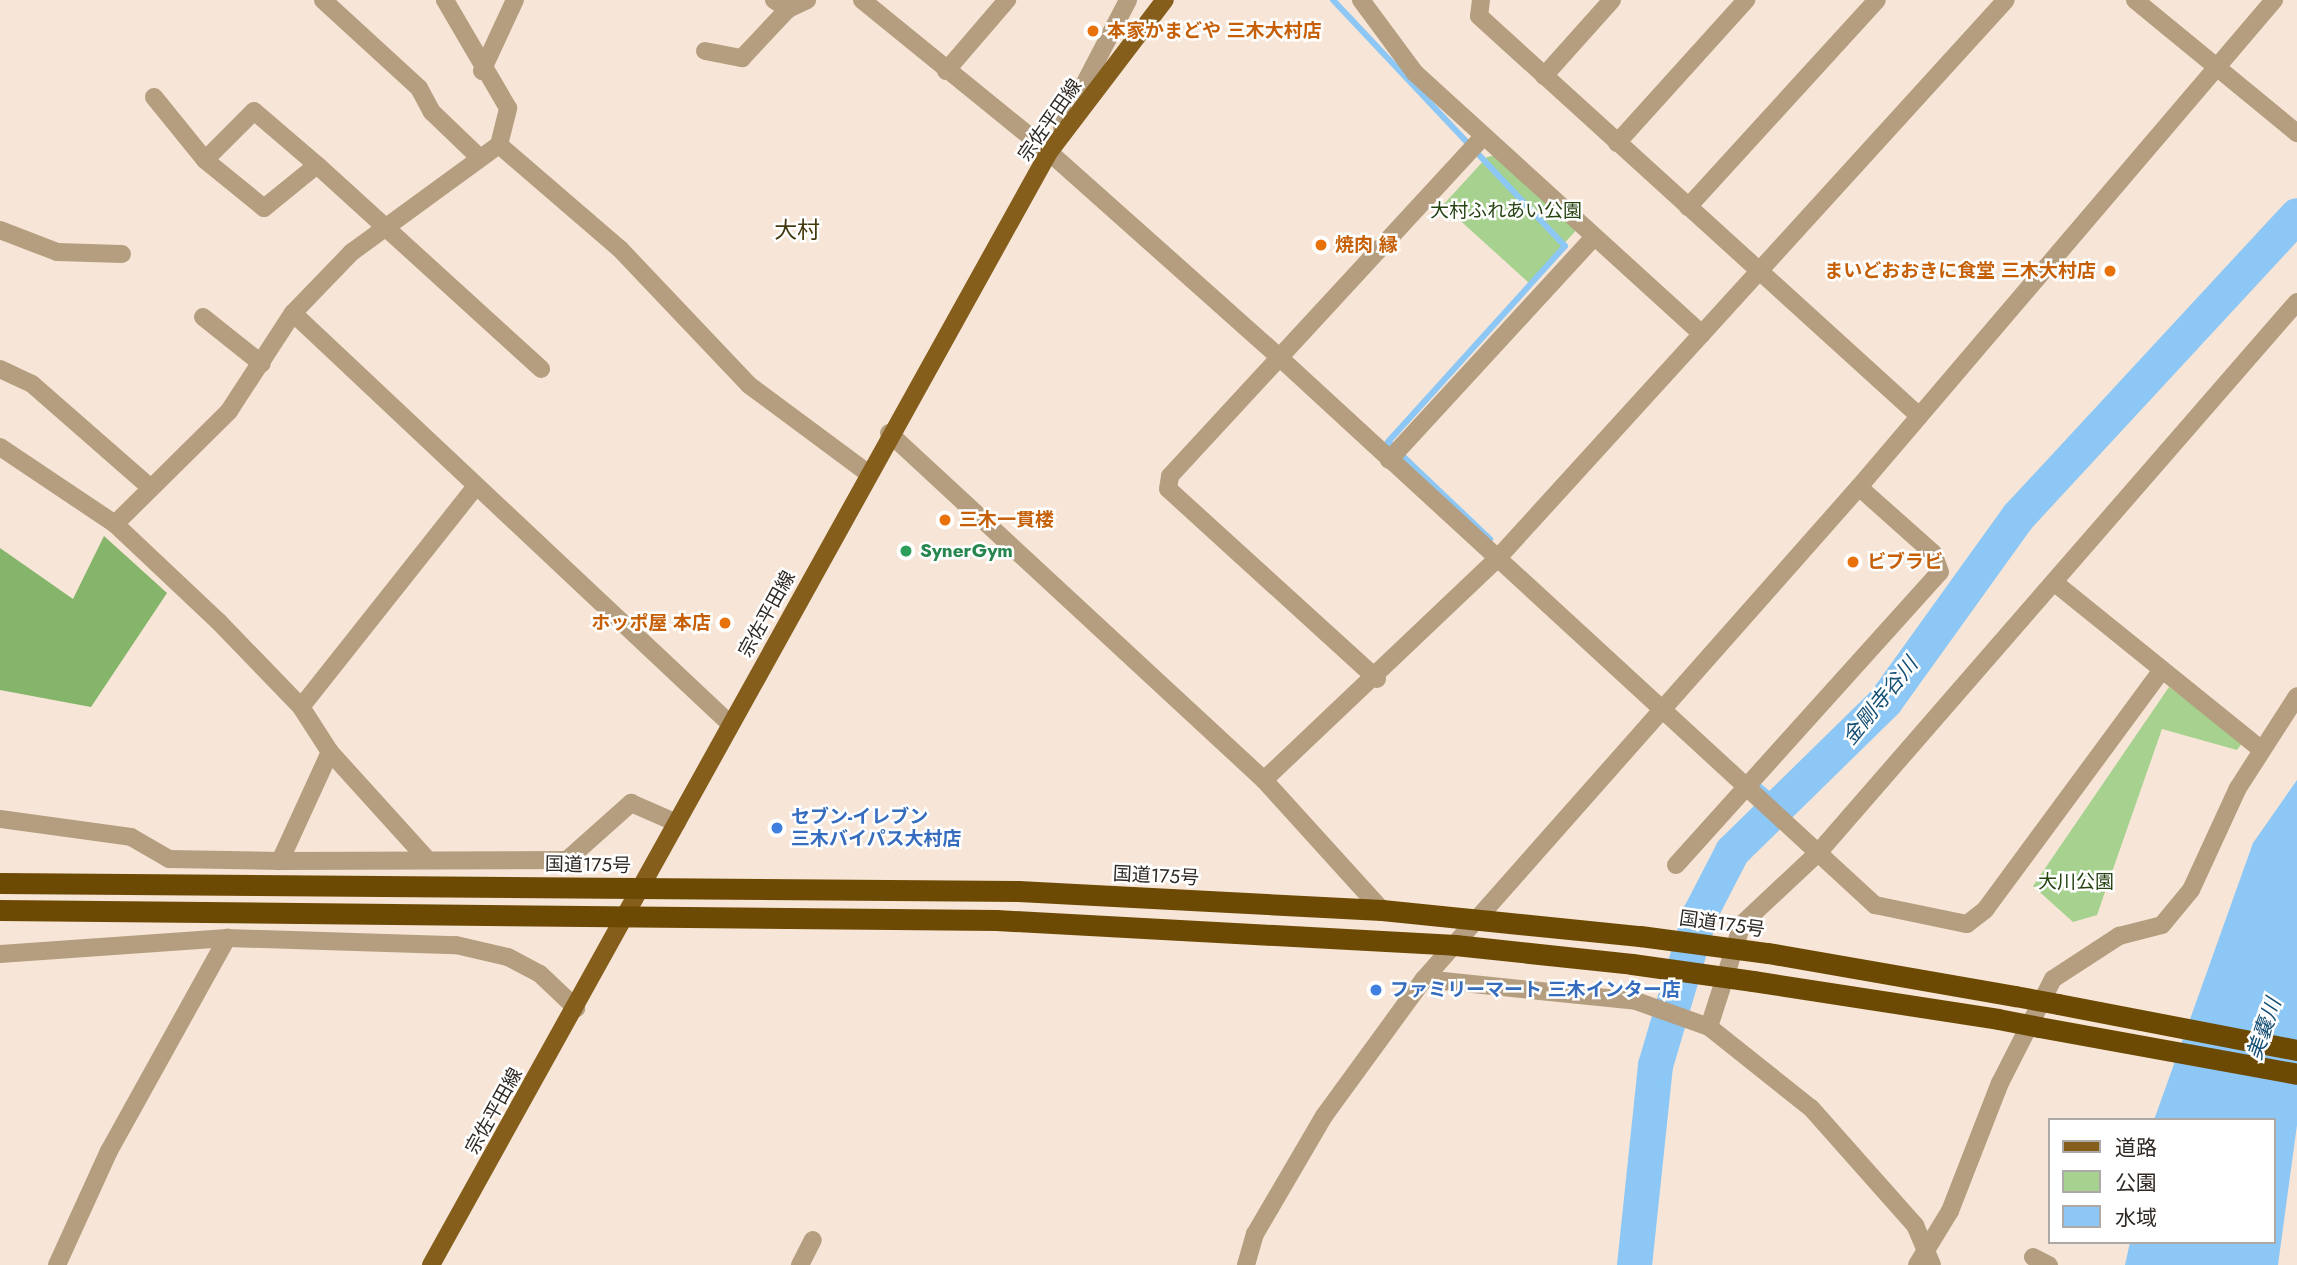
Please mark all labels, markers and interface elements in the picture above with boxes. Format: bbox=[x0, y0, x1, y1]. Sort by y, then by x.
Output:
place label: 本家かまどや 三木大村店 bbox=[1107, 20, 1322, 42]
marker: 本家かまどや 三木大村店 bbox=[1085, 23, 1101, 39]
street label: 宗佐平田線 bbox=[1013, 75, 1087, 165]
park label: 大村ふれあい公園 bbox=[1430, 200, 1582, 222]
district label: 大村 bbox=[774, 216, 820, 244]
place label: 焼肉 縁 bbox=[1335, 234, 1398, 256]
marker: 焼肉 縁 bbox=[1313, 237, 1329, 253]
place label: まいどおおきに食堂 三木大村店 bbox=[1824, 260, 2096, 282]
marker: まいどおおきに食堂 三木大村店 bbox=[2102, 263, 2118, 279]
place label: 三木一貫楼 bbox=[959, 509, 1054, 531]
marker: 三木一貫楼 bbox=[937, 512, 953, 528]
place label: SynerGym bbox=[920, 540, 1013, 562]
marker: SynerGym bbox=[898, 543, 914, 559]
place label: ビブラビ bbox=[1867, 551, 1943, 573]
marker: ビブラビ bbox=[1845, 554, 1861, 570]
street label: 宗佐平田線 bbox=[734, 567, 800, 661]
place label: ホッポ屋 本店 bbox=[591, 612, 711, 634]
marker: ホッポ屋 本店 bbox=[717, 615, 733, 631]
water label: 金剛寺谷川 bbox=[1837, 652, 1923, 750]
place label: セブン-イレブン 三木バイパス大村店 bbox=[791, 806, 962, 850]
marker: セブン-イレブン 三木バイパス大村店 bbox=[769, 820, 785, 836]
street label: 国道175号 bbox=[545, 853, 631, 877]
street label: 国道175号 bbox=[1112, 862, 1200, 890]
park label: 大川公園 bbox=[2038, 871, 2114, 893]
street label: 国道175号 bbox=[1678, 907, 1766, 941]
place label: ファミリーマート 三木インター店 bbox=[1390, 979, 1681, 1001]
marker: ファミリーマート 三木インター店 bbox=[1368, 982, 1384, 998]
water label: 美嚢川 bbox=[2242, 995, 2286, 1063]
street label: 宗佐平田線 bbox=[461, 1064, 527, 1158]
legend bbox=[2048, 1118, 2276, 1244]
text: 道路 bbox=[2115, 1133, 2157, 1163]
text: 公園 bbox=[2115, 1168, 2157, 1198]
text: 水域 bbox=[2115, 1203, 2157, 1233]

